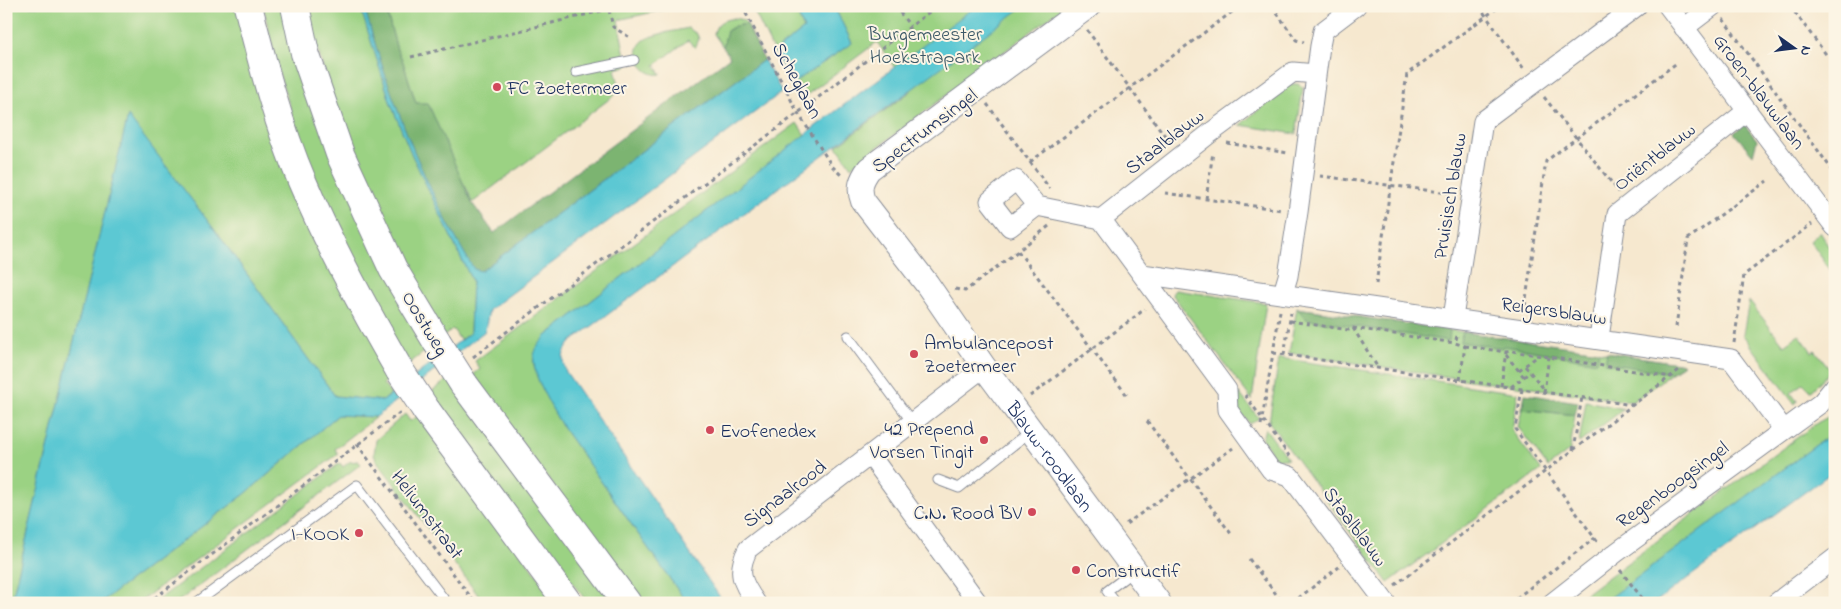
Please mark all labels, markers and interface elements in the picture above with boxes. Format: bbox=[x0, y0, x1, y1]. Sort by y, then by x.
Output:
park label: Burgemeester Hoekstrapark bbox=[867, 21, 983, 73]
north arrow bbox=[1768, 22, 1818, 72]
street label: Groen-blauwlaan bbox=[1705, 28, 1811, 157]
street label: Scheglaan bbox=[762, 38, 829, 125]
text: N bbox=[1794, 44, 1816, 58]
place label: FC Zoetermeer bbox=[506, 75, 627, 104]
marker: FC Zoetermeer bbox=[491, 81, 503, 93]
street label: Spectrumsingel bbox=[866, 82, 985, 182]
street label: Staalblauw bbox=[1120, 103, 1211, 183]
street label: Oriëntblauw bbox=[1608, 117, 1703, 199]
street label: Pruisisch blauw bbox=[1427, 131, 1476, 262]
street label: Oostweg bbox=[392, 286, 455, 363]
street label: Reigersblauw bbox=[1499, 291, 1608, 335]
place label: Ambulancepost Zoetermeer bbox=[924, 330, 1054, 382]
marker: Ambulancepost Zoetermeer bbox=[908, 348, 920, 360]
street label: Blauw-roodlaan bbox=[997, 396, 1099, 519]
place label: 42 Prepend Vorsen Tingit bbox=[869, 416, 974, 469]
place label: Evofenedex bbox=[720, 418, 816, 447]
marker: Evofenedex bbox=[704, 424, 716, 436]
marker: 42 Prepend Vorsen Tingit bbox=[978, 434, 990, 446]
street label: Regenboogsingel bbox=[1611, 435, 1736, 538]
street label: Signaalrood bbox=[737, 454, 834, 537]
street label: Heliumstraat bbox=[383, 465, 470, 567]
street label: Staalblauw bbox=[1314, 482, 1394, 573]
place label: C.N. Rood BV bbox=[913, 500, 1023, 529]
marker: C.N. Rood BV bbox=[1026, 506, 1038, 518]
place label: I-KOOK bbox=[291, 521, 349, 550]
marker: I-KOOK bbox=[353, 527, 365, 539]
place label: Constructif bbox=[1086, 558, 1181, 587]
marker: Constructif bbox=[1070, 564, 1082, 576]

